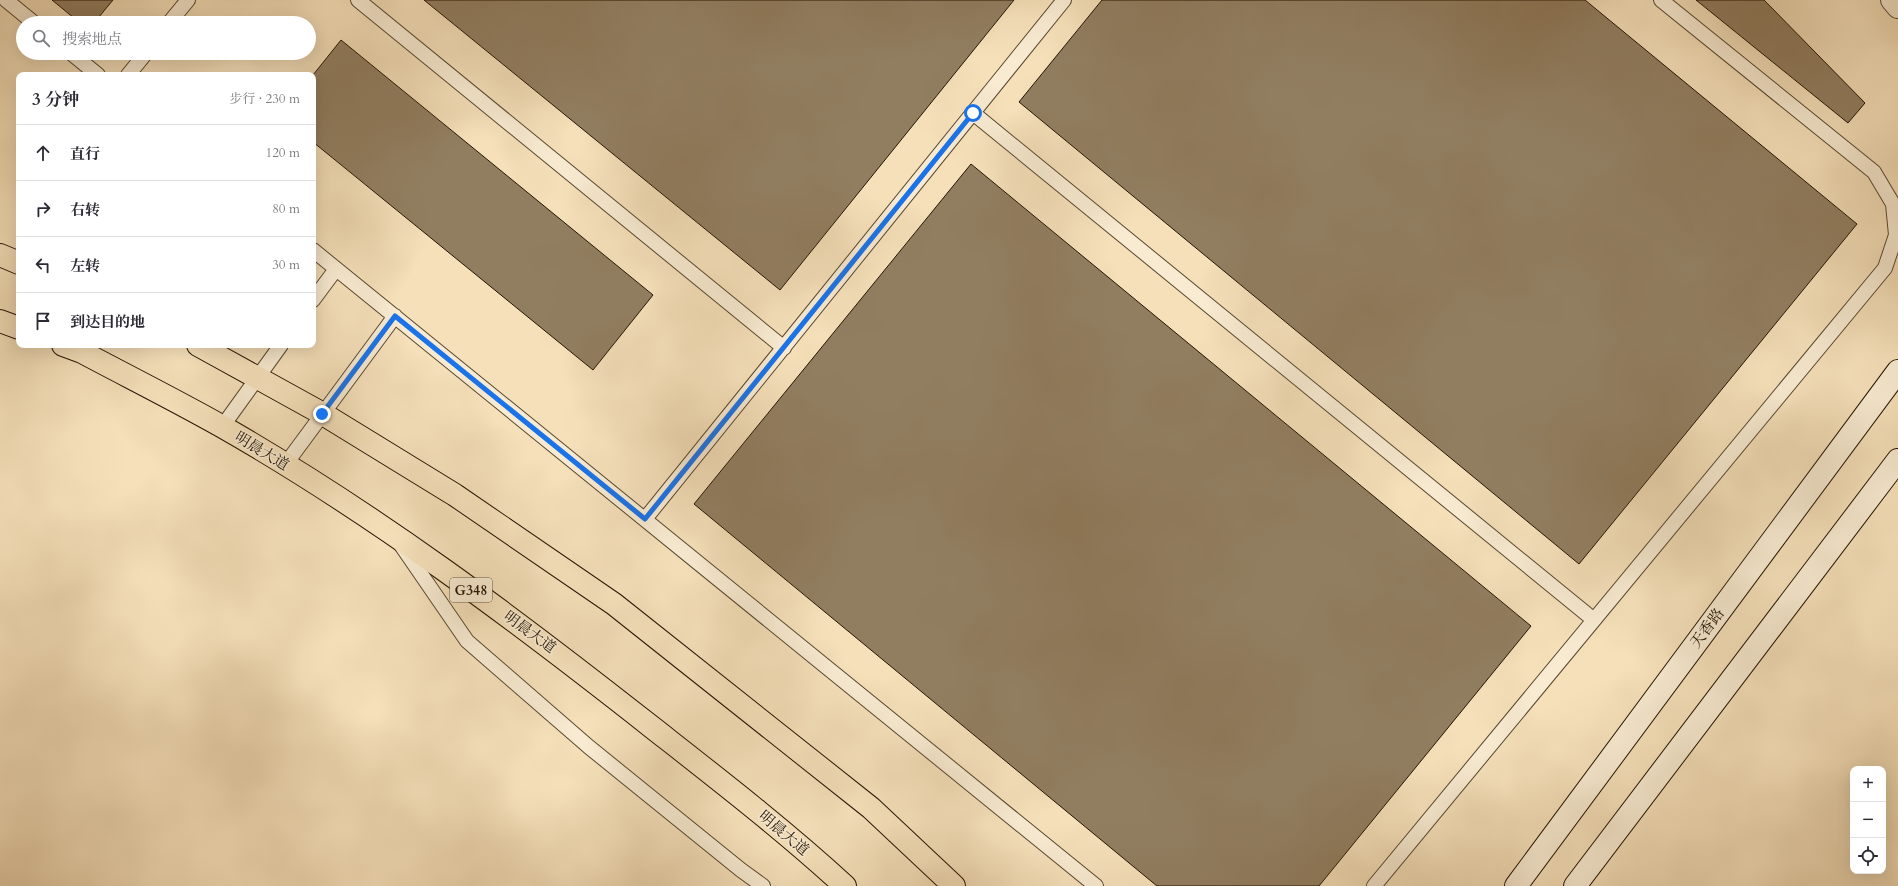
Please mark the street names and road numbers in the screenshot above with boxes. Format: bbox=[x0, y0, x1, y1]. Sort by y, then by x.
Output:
street label: 明晨大道 bbox=[231, 427, 293, 475]
road number: G348 bbox=[450, 578, 492, 602]
street label: 天香路 bbox=[1685, 604, 1729, 652]
street label: 明晨大道 bbox=[500, 606, 560, 658]
street label: 明晨大道 bbox=[755, 806, 813, 860]

